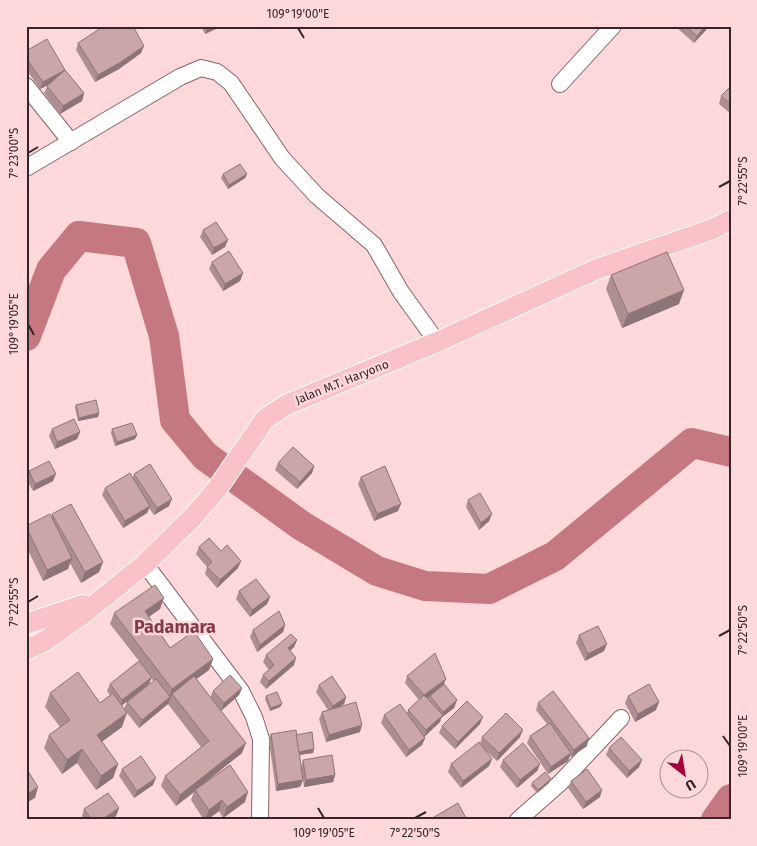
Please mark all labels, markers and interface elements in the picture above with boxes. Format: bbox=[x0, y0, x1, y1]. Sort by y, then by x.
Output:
text: 109°19'00"E bbox=[267, 7, 329, 21]
text: 7°23'00"S bbox=[7, 127, 21, 178]
text: 7°22'55"S bbox=[736, 156, 750, 206]
text: 109°19'05"E bbox=[7, 293, 21, 355]
street label: Jalan M.T. Haryono bbox=[293, 357, 391, 407]
text: 7°22'55"S bbox=[7, 577, 21, 627]
text: 7°22'50"S bbox=[736, 604, 750, 655]
district label: Padamara bbox=[134, 616, 216, 638]
text: 109°19'00"E bbox=[736, 715, 750, 777]
north arrow bbox=[660, 748, 710, 798]
text: U bbox=[682, 775, 699, 794]
text: 109°19'05"E bbox=[293, 826, 355, 840]
text: 7°22'50"S bbox=[390, 826, 441, 840]

